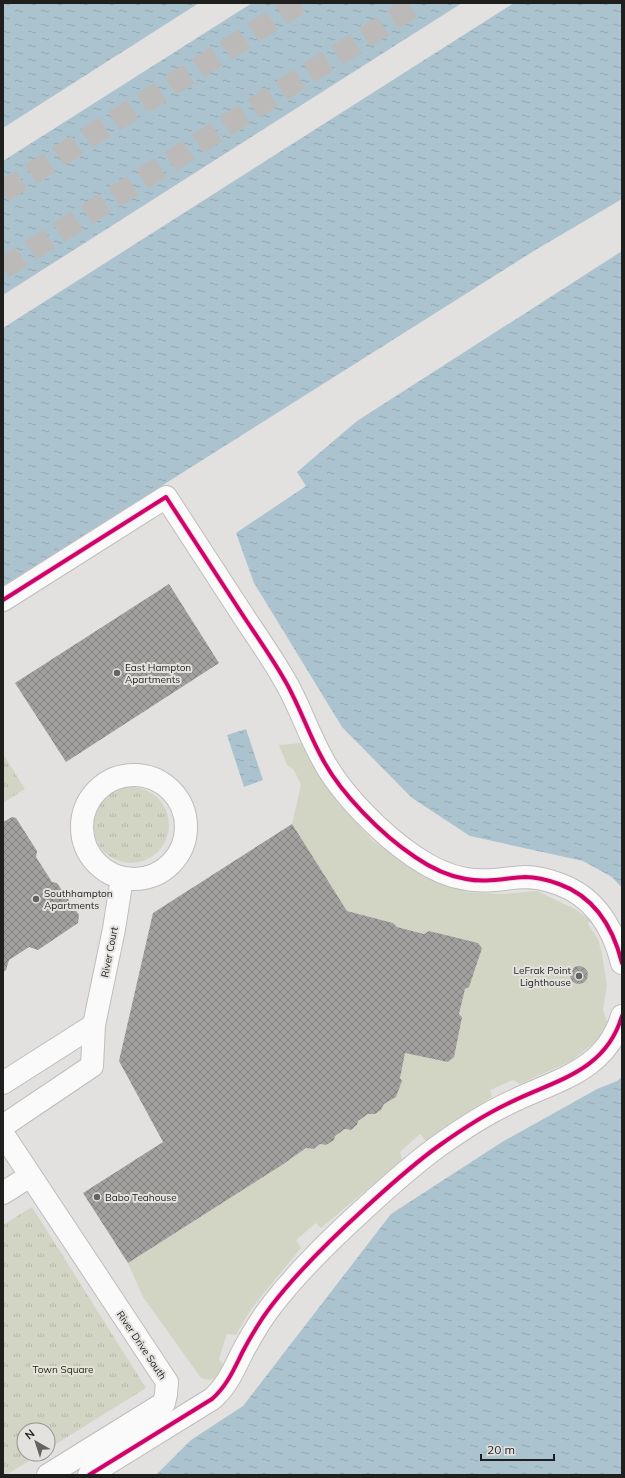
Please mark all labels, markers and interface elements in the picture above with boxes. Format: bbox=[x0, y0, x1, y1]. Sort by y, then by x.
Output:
place label: East Hampton Apartments bbox=[125, 661, 191, 686]
marker: East Hampton Apartments bbox=[112, 668, 122, 678]
place label: Southhampton Apartments bbox=[44, 887, 113, 912]
marker: Southhampton Apartments bbox=[31, 894, 41, 904]
street label: River Court bbox=[98, 925, 121, 979]
place label: LeFrak Point Lighthouse bbox=[514, 964, 571, 989]
marker: LeFrak Point Lighthouse bbox=[574, 971, 584, 981]
place label: Babo Teahouse bbox=[105, 1191, 177, 1204]
marker: Babo Teahouse bbox=[92, 1192, 102, 1202]
street label: River Drive South bbox=[114, 1308, 169, 1382]
park label: Town Square bbox=[32, 1363, 94, 1376]
north arrow bbox=[16, 1422, 56, 1462]
text: N bbox=[22, 1426, 37, 1442]
scale bar bbox=[481, 1436, 554, 1462]
text: 20 m bbox=[487, 1442, 515, 1457]

